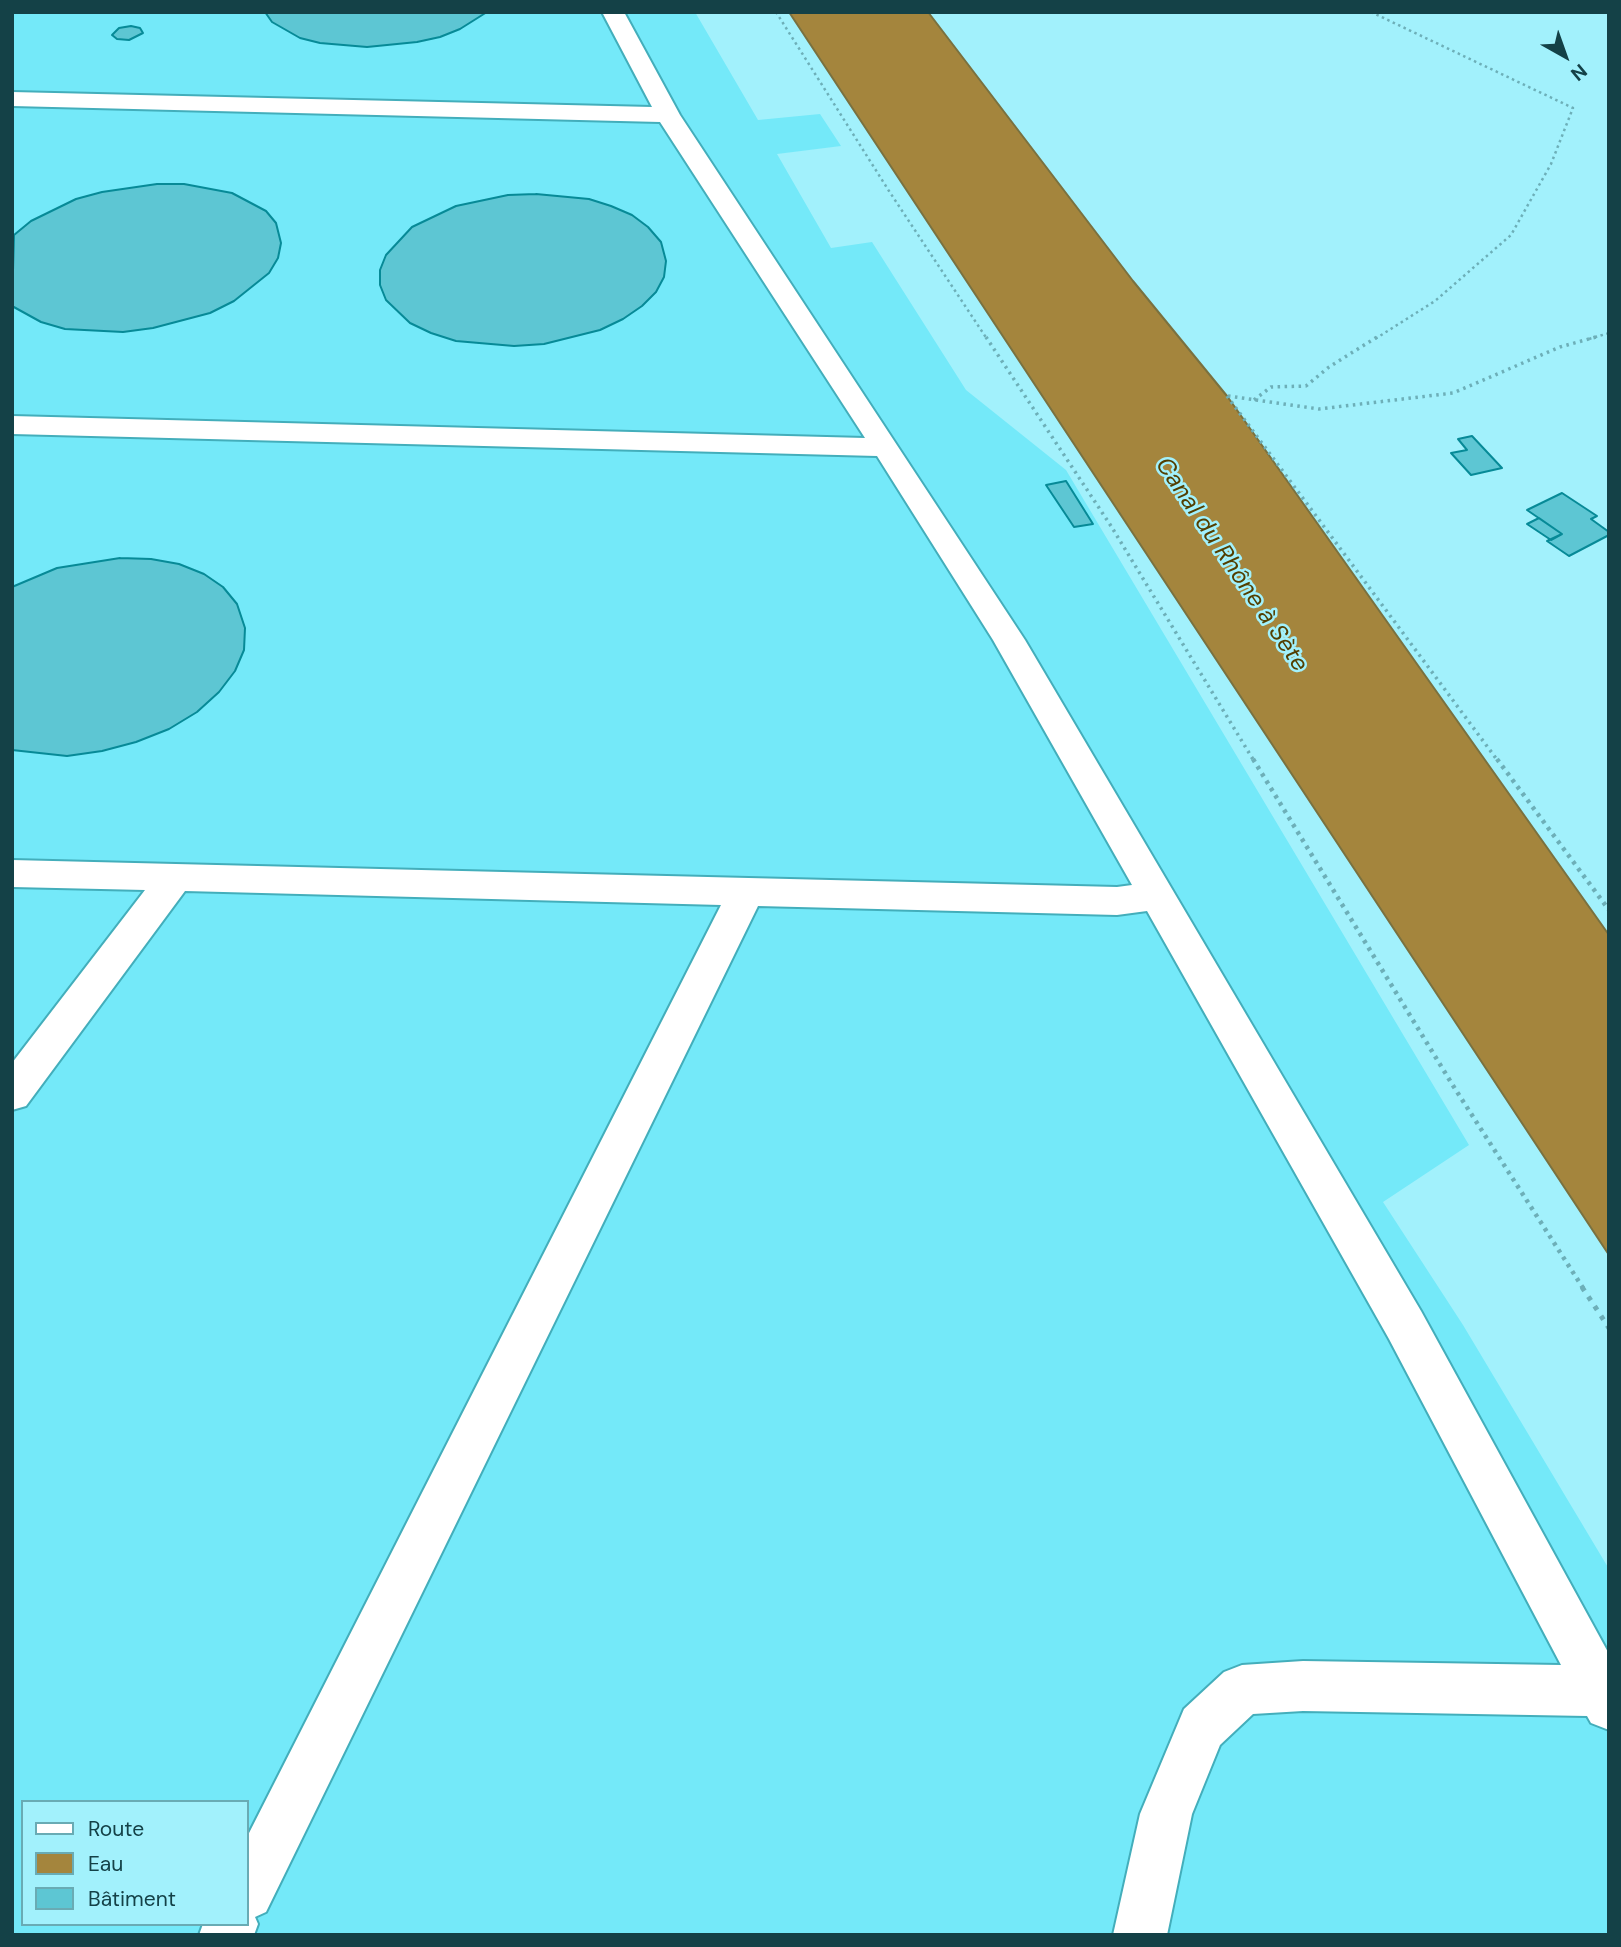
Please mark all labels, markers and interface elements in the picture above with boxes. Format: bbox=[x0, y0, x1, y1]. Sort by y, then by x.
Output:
north arrow bbox=[1530, 21, 1600, 91]
text: N bbox=[1565, 58, 1592, 86]
water label: Canal du Rhône à Sète bbox=[1149, 452, 1313, 678]
legend bbox=[21, 1800, 248, 1926]
text: Route bbox=[88, 1815, 144, 1843]
text: Eau bbox=[88, 1850, 123, 1878]
text: Bâtiment bbox=[88, 1885, 176, 1913]

